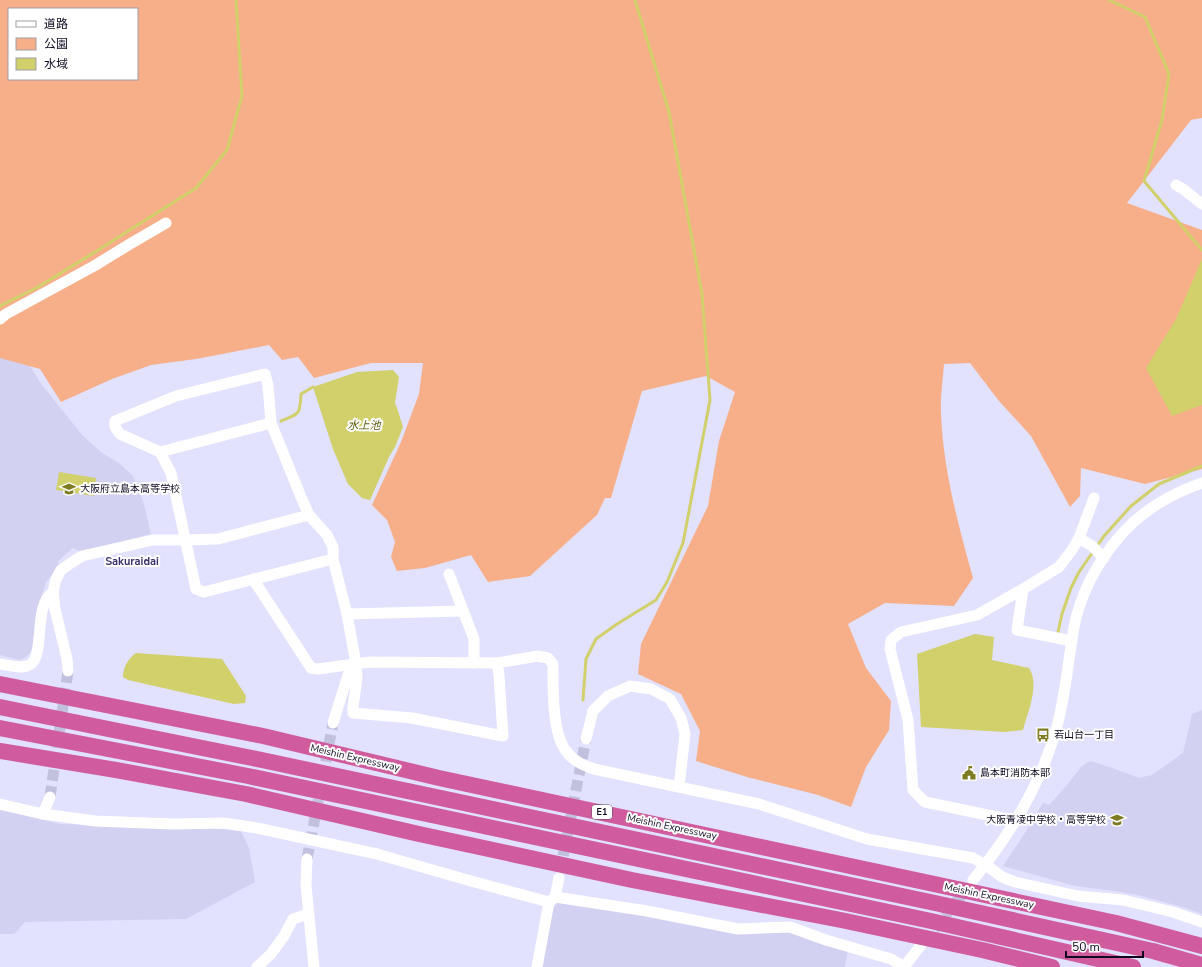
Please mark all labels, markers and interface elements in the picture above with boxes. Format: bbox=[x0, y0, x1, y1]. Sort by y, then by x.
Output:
legend bbox=[8, 8, 138, 80]
text: 道路 bbox=[44, 16, 68, 32]
text: 公園 bbox=[44, 36, 68, 52]
text: 水域 bbox=[44, 56, 68, 72]
water label: 水上池 bbox=[348, 418, 381, 433]
school or university icon: 大阪府立島本高等学校 bbox=[61, 481, 77, 497]
place label: 大阪府立島本高等学校 bbox=[80, 482, 180, 496]
district label: Sakuraidai bbox=[105, 554, 159, 569]
bus stop icon: 若山台一丁目 bbox=[1035, 727, 1051, 743]
place label: 若山台一丁目 bbox=[1054, 728, 1114, 742]
street label: Meishin Expressway bbox=[309, 741, 402, 775]
public building icon: 島本町消防本部 bbox=[961, 765, 977, 781]
place label: 島本町消防本部 bbox=[980, 766, 1050, 780]
road number: E1 bbox=[592, 805, 612, 819]
street label: Meishin Expressway bbox=[626, 811, 719, 844]
school or university icon: 大阪青凌中学校・高等学校 bbox=[1109, 812, 1125, 828]
place label: 大阪青凌中学校・高等学校 bbox=[986, 813, 1106, 827]
street label: Meishin Expressway bbox=[943, 880, 1036, 913]
scale bar bbox=[1066, 933, 1143, 959]
text: 50 m bbox=[1072, 939, 1100, 955]

